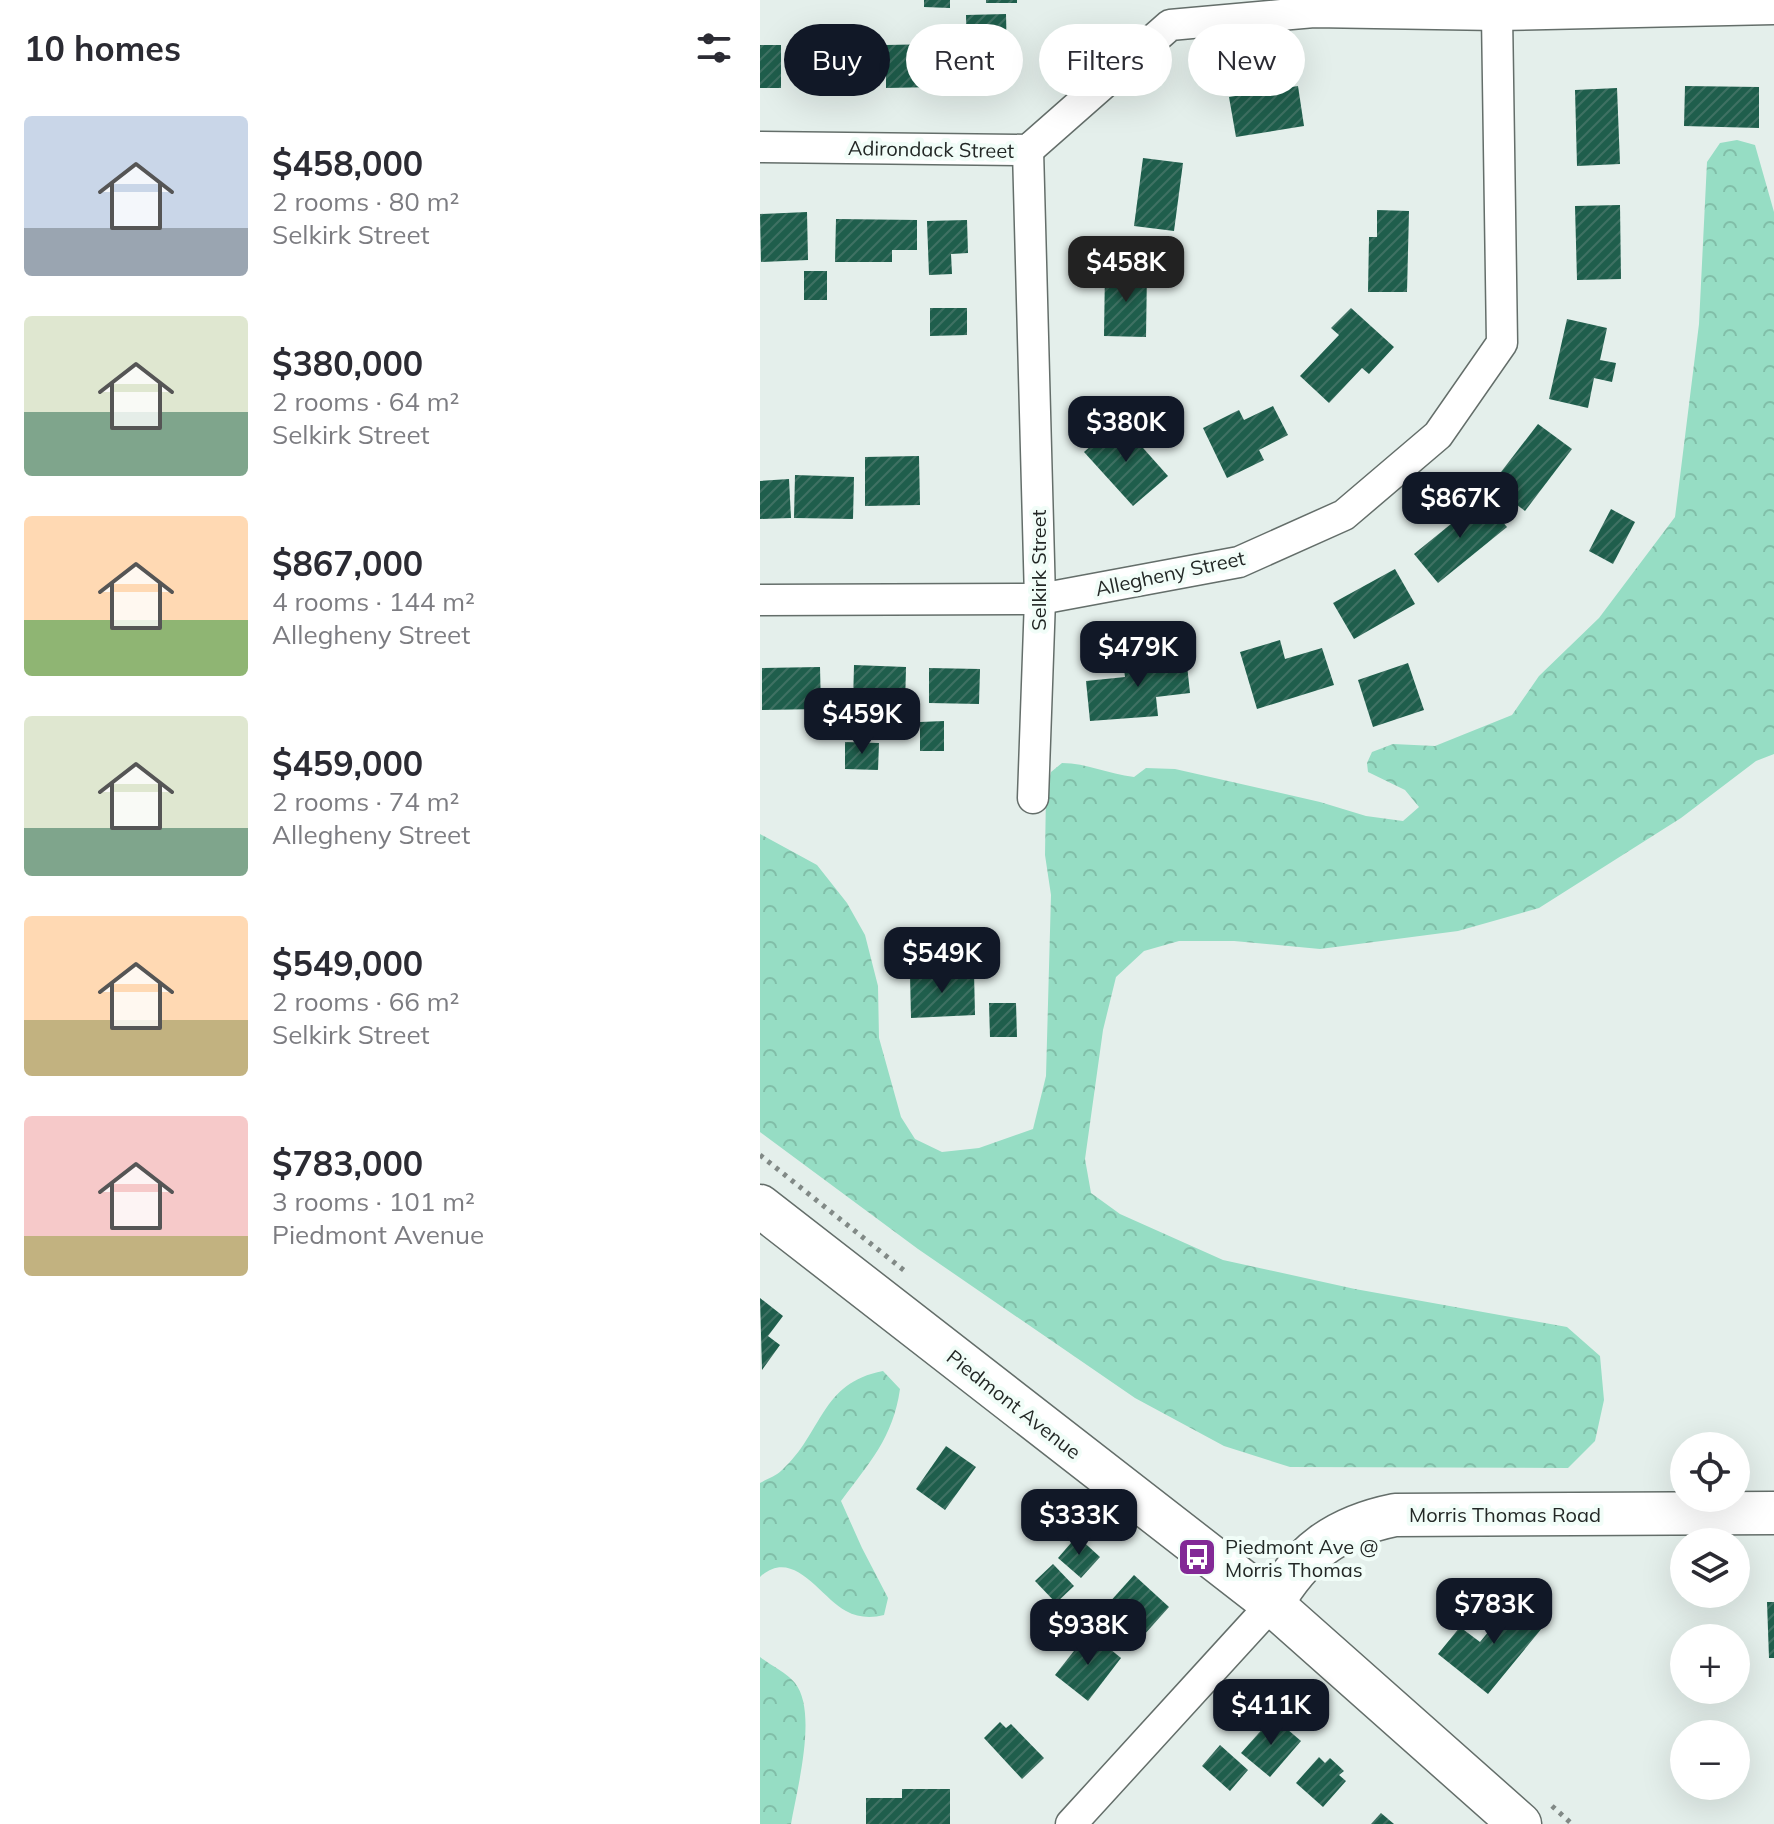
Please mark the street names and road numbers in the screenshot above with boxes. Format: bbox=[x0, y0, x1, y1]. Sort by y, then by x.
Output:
street label: Adirondack Street bbox=[848, 135, 1014, 163]
street label: Selkirk Street bbox=[1026, 509, 1051, 631]
street label: Allegheny Street bbox=[1093, 545, 1247, 601]
street label: Piedmont Avenue bbox=[942, 1344, 1086, 1464]
street label: Morris Thomas Road bbox=[1409, 1502, 1601, 1527]

